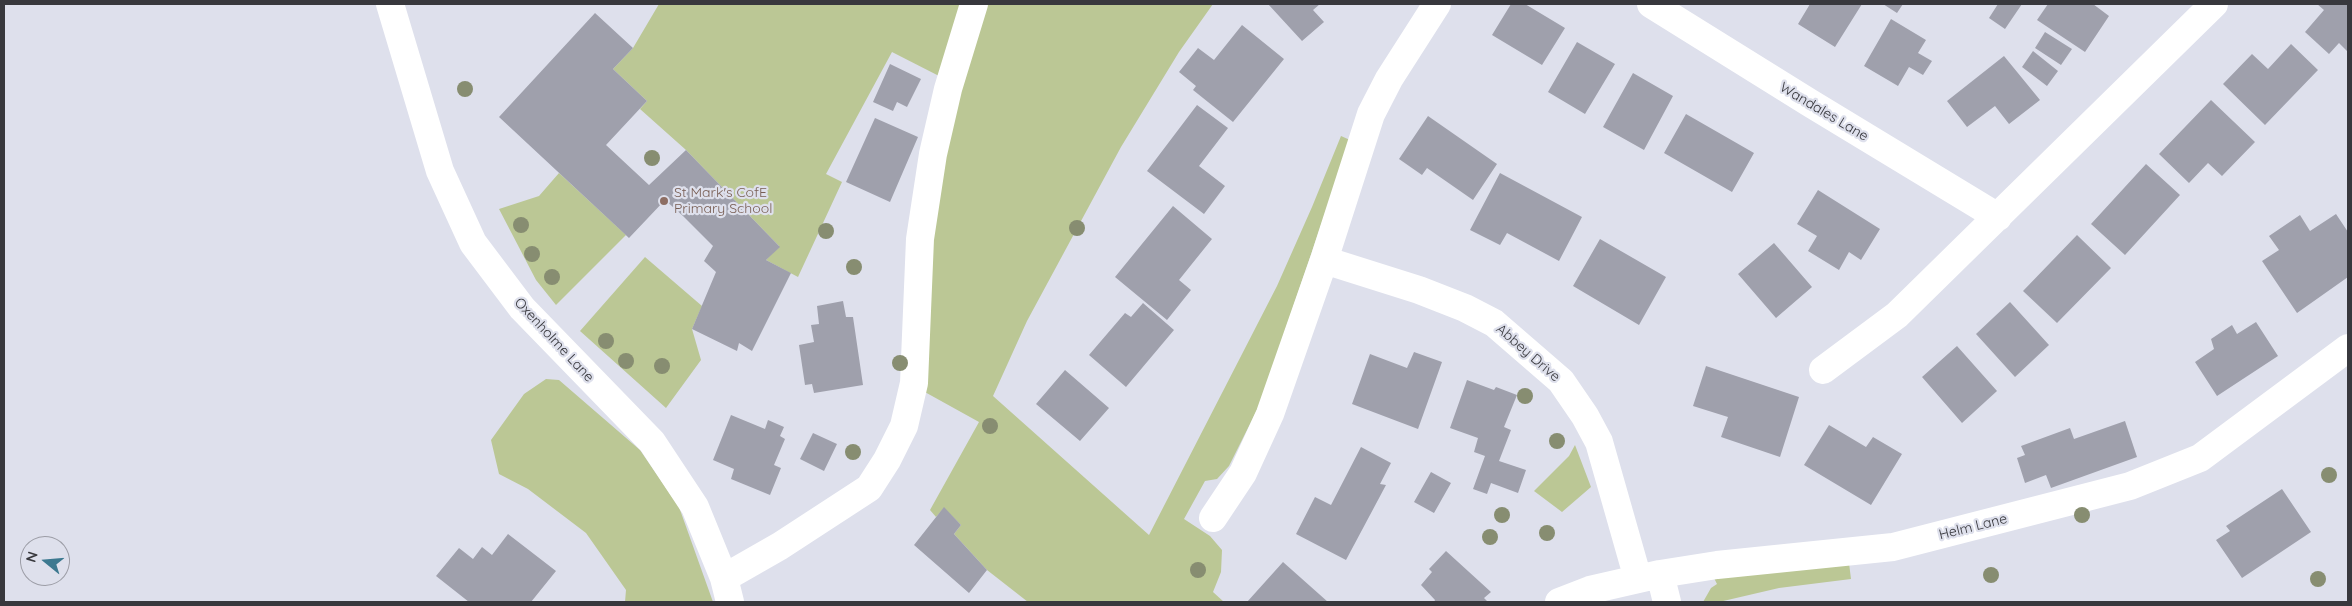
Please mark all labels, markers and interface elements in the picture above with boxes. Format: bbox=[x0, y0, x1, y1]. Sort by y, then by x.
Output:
street label: Wandales Lane bbox=[1777, 79, 1871, 145]
place label: St Mark's CofE Primary School bbox=[674, 185, 772, 218]
marker: St Mark's CofE Primary School bbox=[658, 195, 670, 207]
street label: Oxenholme Lane bbox=[511, 294, 597, 386]
street label: Abbey Drive bbox=[1493, 321, 1563, 385]
street label: Helm Lane bbox=[1937, 510, 2009, 544]
north arrow bbox=[20, 536, 70, 586]
text: N bbox=[21, 549, 42, 564]

